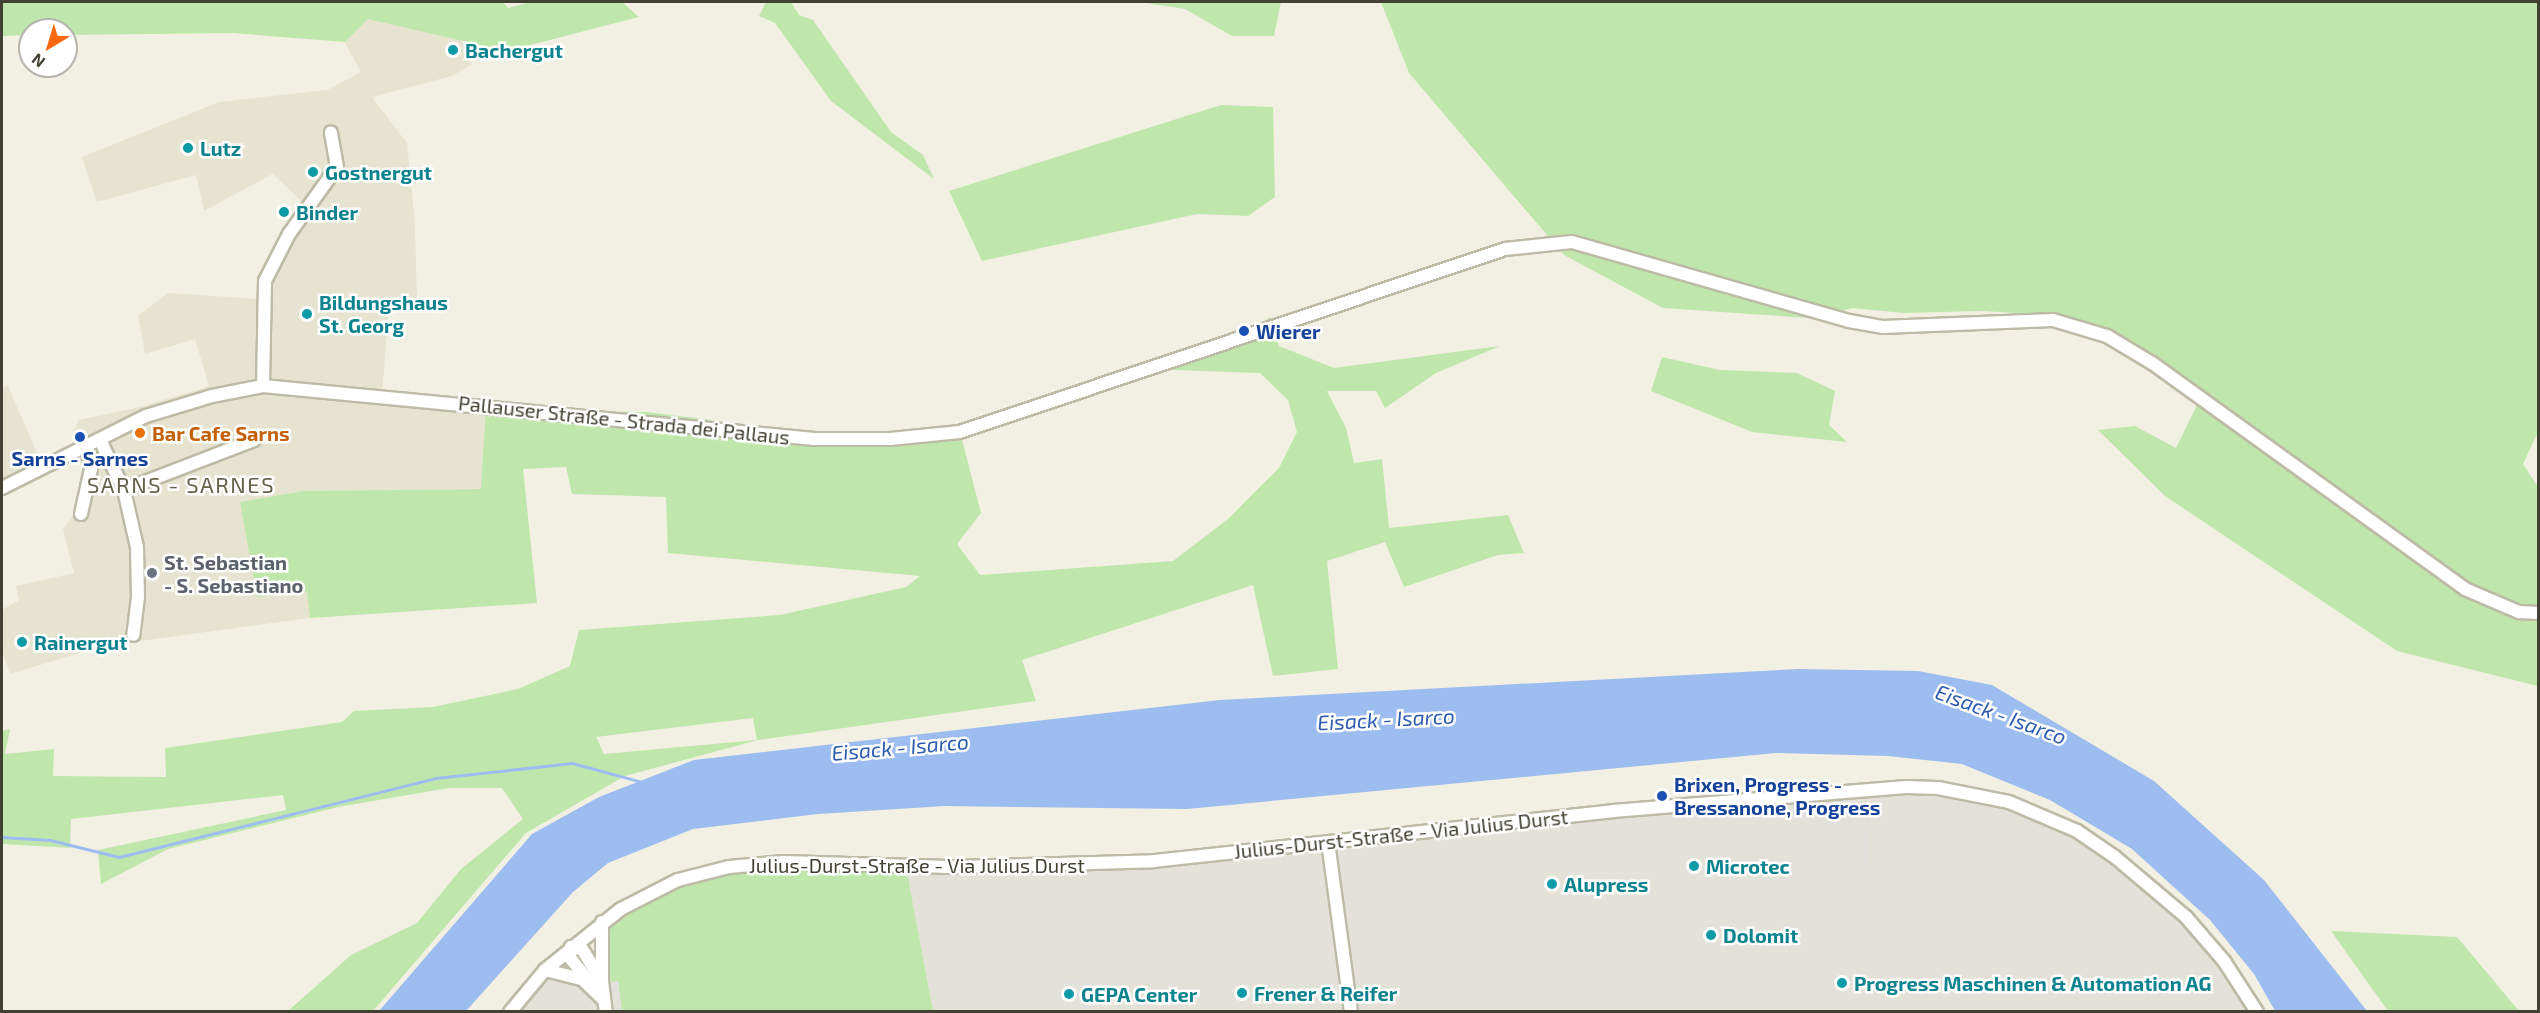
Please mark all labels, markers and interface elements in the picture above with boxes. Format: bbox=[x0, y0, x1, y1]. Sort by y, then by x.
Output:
north arrow bbox=[18, 18, 78, 78]
place label: Bachergut bbox=[465, 38, 563, 62]
marker: Bachergut bbox=[446, 43, 460, 57]
text: N bbox=[27, 50, 48, 72]
place label: Lutz bbox=[200, 136, 241, 160]
marker: Lutz bbox=[181, 141, 195, 155]
place label: Gostnergut bbox=[325, 160, 432, 184]
marker: Gostnergut bbox=[306, 165, 320, 179]
place label: Binder bbox=[296, 200, 358, 224]
marker: Binder bbox=[277, 205, 291, 219]
place label: Bildungshaus St. Georg bbox=[319, 290, 448, 337]
marker: Bildungshaus St. Georg bbox=[300, 307, 314, 321]
place label: Wierer bbox=[1256, 319, 1321, 343]
marker: Wierer bbox=[1237, 324, 1251, 338]
street label: Pallauser Straße - Strada dei Pallaus bbox=[457, 391, 791, 449]
place label: Bar Cafe Sarns bbox=[152, 421, 290, 445]
marker: Bar Cafe Sarns bbox=[133, 426, 147, 440]
marker: Sarns - Sarnes bbox=[73, 430, 87, 444]
place label: Sarns - Sarnes bbox=[12, 446, 148, 470]
district label: SARNS - SARNES bbox=[87, 472, 275, 498]
place label: St. Sebastian - S. Sebastiano bbox=[164, 550, 303, 597]
marker: St. Sebastian - S. Sebastiano bbox=[145, 566, 159, 580]
place label: Rainergut bbox=[34, 630, 127, 654]
marker: Rainergut bbox=[15, 635, 29, 649]
water label: Eisack - Isarco bbox=[1932, 679, 2070, 749]
water label: Eisack - Isarco bbox=[1317, 703, 1455, 735]
water label: Eisack - Isarco bbox=[830, 728, 970, 766]
place label: Brixen, Progress - Bressanone, Progress bbox=[1674, 772, 1880, 819]
marker: Brixen, Progress - Bressanone, Progress bbox=[1655, 789, 1669, 803]
street label: Julius-Durst-Straße - Via Julius Durst bbox=[1232, 804, 1570, 864]
street label: Julius-Durst-Straße - Via Julius Durst bbox=[749, 853, 1085, 877]
place label: Microtec bbox=[1706, 854, 1790, 878]
marker: Microtec bbox=[1687, 859, 1701, 873]
place label: Alupress bbox=[1564, 872, 1648, 896]
marker: Alupress bbox=[1545, 877, 1559, 891]
place label: Dolomit bbox=[1723, 923, 1798, 947]
marker: Dolomit bbox=[1704, 928, 1718, 942]
place label: Progress Maschinen & Automation AG bbox=[1854, 971, 2212, 995]
marker: Progress Maschinen & Automation AG bbox=[1835, 976, 1849, 990]
place label: Frener & Reifer bbox=[1254, 981, 1398, 1005]
place label: GEPA Center bbox=[1081, 982, 1198, 1006]
marker: Frener & Reifer bbox=[1235, 986, 1249, 1000]
marker: GEPA Center bbox=[1062, 987, 1076, 1001]

